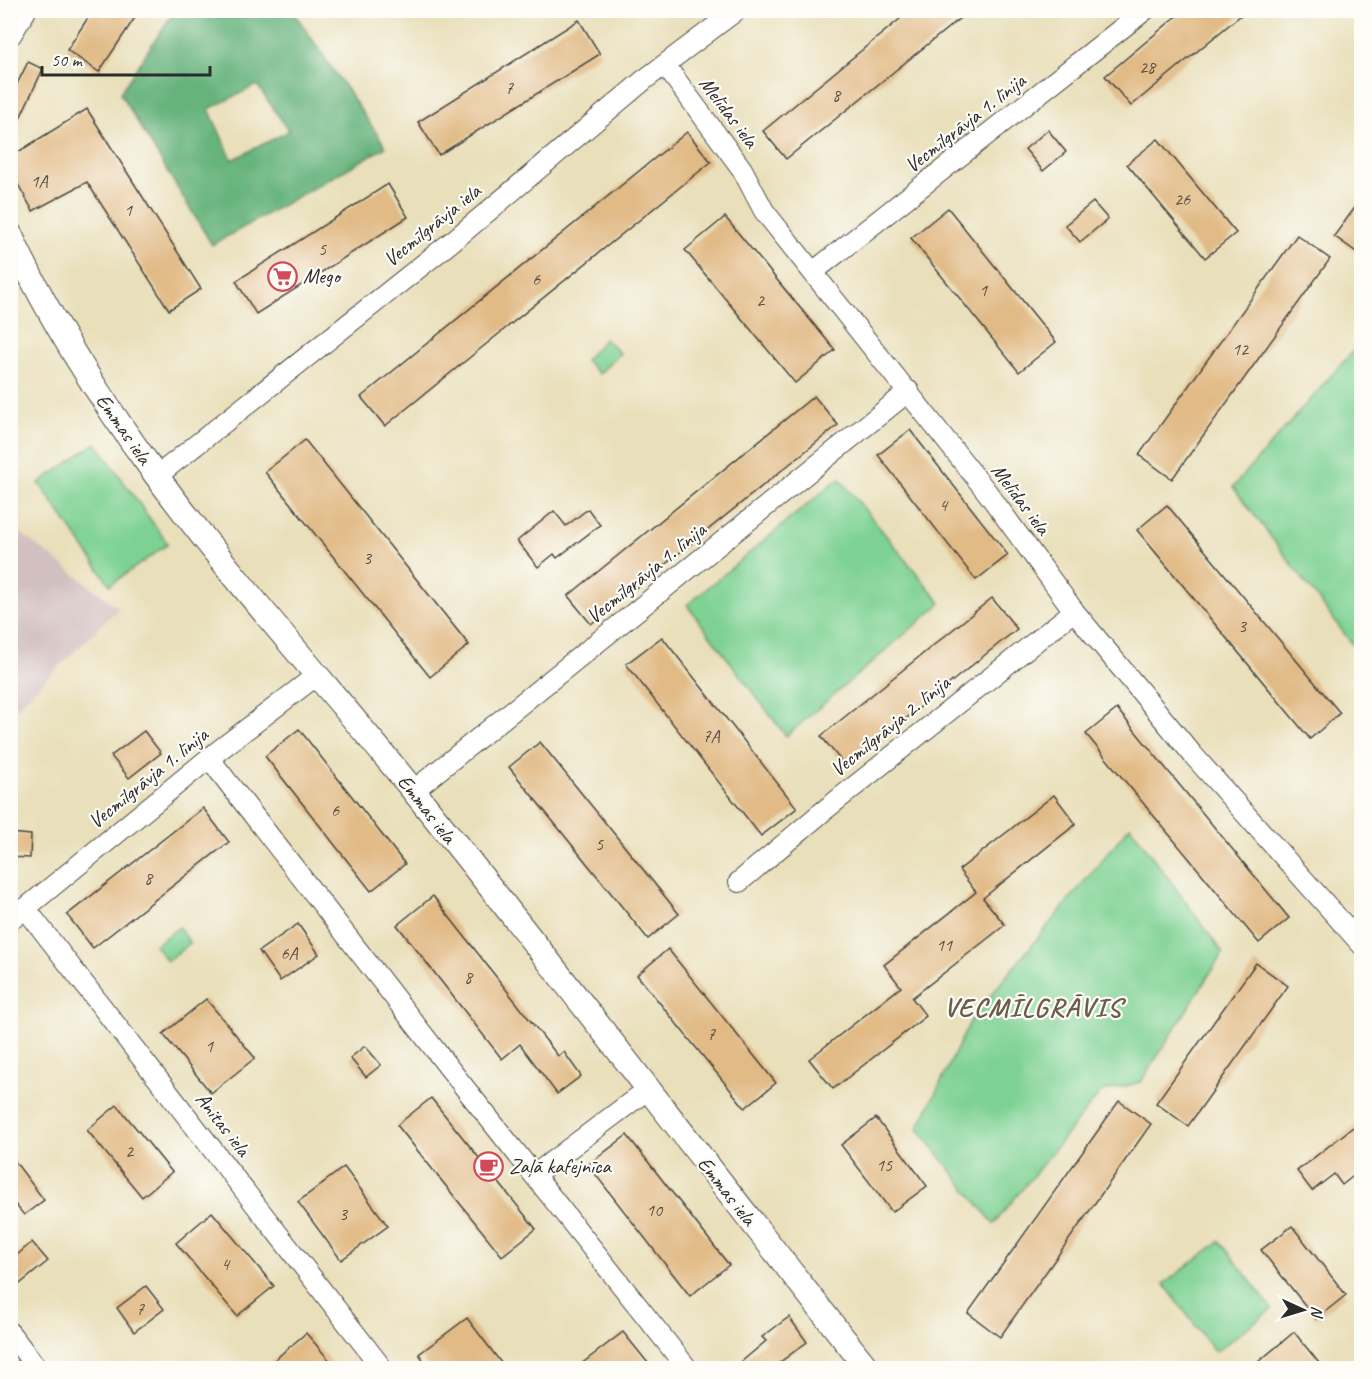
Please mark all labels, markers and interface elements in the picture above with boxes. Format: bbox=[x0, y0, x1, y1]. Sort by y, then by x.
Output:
scale bar bbox=[42, 39, 210, 77]
text: 50 m bbox=[51, 49, 84, 71]
house number: 28 bbox=[1139, 56, 1157, 78]
street label: Vecmīlgrāvja 1. līnija bbox=[899, 67, 1032, 178]
street label: Melīdas iela bbox=[694, 71, 765, 154]
house number: 7 bbox=[505, 77, 514, 99]
house number: 8 bbox=[832, 84, 842, 106]
house number: 1A bbox=[30, 170, 49, 192]
street label: Vecmīlgrāvja iela bbox=[378, 177, 487, 272]
house number: 26 bbox=[1174, 188, 1191, 210]
house number: 1 bbox=[124, 199, 133, 221]
house number: 5 bbox=[318, 238, 327, 260]
supermarket icon: Mego bbox=[266, 260, 298, 292]
place label: Mego bbox=[303, 263, 342, 289]
house number: 6 bbox=[532, 268, 541, 290]
house number: 1 bbox=[979, 279, 988, 301]
house number: 2 bbox=[756, 289, 766, 311]
house number: 12 bbox=[1232, 338, 1250, 360]
street label: Emmas iela bbox=[90, 389, 159, 471]
street label: Melīdas iela bbox=[986, 458, 1057, 541]
house number: 4 bbox=[939, 494, 949, 516]
street label: Vecmīlgrāvja 1. līnija bbox=[581, 516, 712, 629]
house number: 3 bbox=[363, 547, 373, 569]
house number: 3 bbox=[1238, 615, 1248, 637]
street label: Vecmīlgrāvja 2. līnija bbox=[825, 669, 956, 782]
street label: Vecmīlgrāvja 1. līnija bbox=[83, 721, 214, 834]
house number: 7A bbox=[702, 725, 721, 747]
street label: Emmas iela bbox=[392, 769, 463, 850]
house number: 6 bbox=[331, 799, 340, 821]
house number: 5 bbox=[595, 833, 604, 855]
house number: 8 bbox=[144, 867, 154, 889]
house number: 11 bbox=[936, 934, 953, 956]
house number: 6A bbox=[280, 942, 299, 964]
house number: 8 bbox=[464, 966, 474, 988]
district label: VECMĪLGRĀVIS bbox=[944, 990, 1126, 1024]
house number: 7 bbox=[707, 1023, 716, 1045]
house number: 1 bbox=[205, 1035, 214, 1057]
street label: Anitas iela bbox=[190, 1087, 257, 1163]
house number: 2 bbox=[125, 1140, 135, 1162]
cafe icon: Zaļā kafejnīca bbox=[472, 1150, 504, 1182]
street label: Emmas iela bbox=[692, 1151, 763, 1232]
place label: Zaļā kafejnīca bbox=[509, 1153, 612, 1179]
house number: 15 bbox=[876, 1154, 893, 1176]
house number: 10 bbox=[646, 1199, 664, 1221]
house number: 3 bbox=[339, 1203, 349, 1225]
house number: 4 bbox=[221, 1253, 231, 1275]
north arrow bbox=[1273, 1280, 1333, 1340]
house number: 7 bbox=[136, 1298, 145, 1320]
text: N bbox=[1306, 1305, 1327, 1320]

